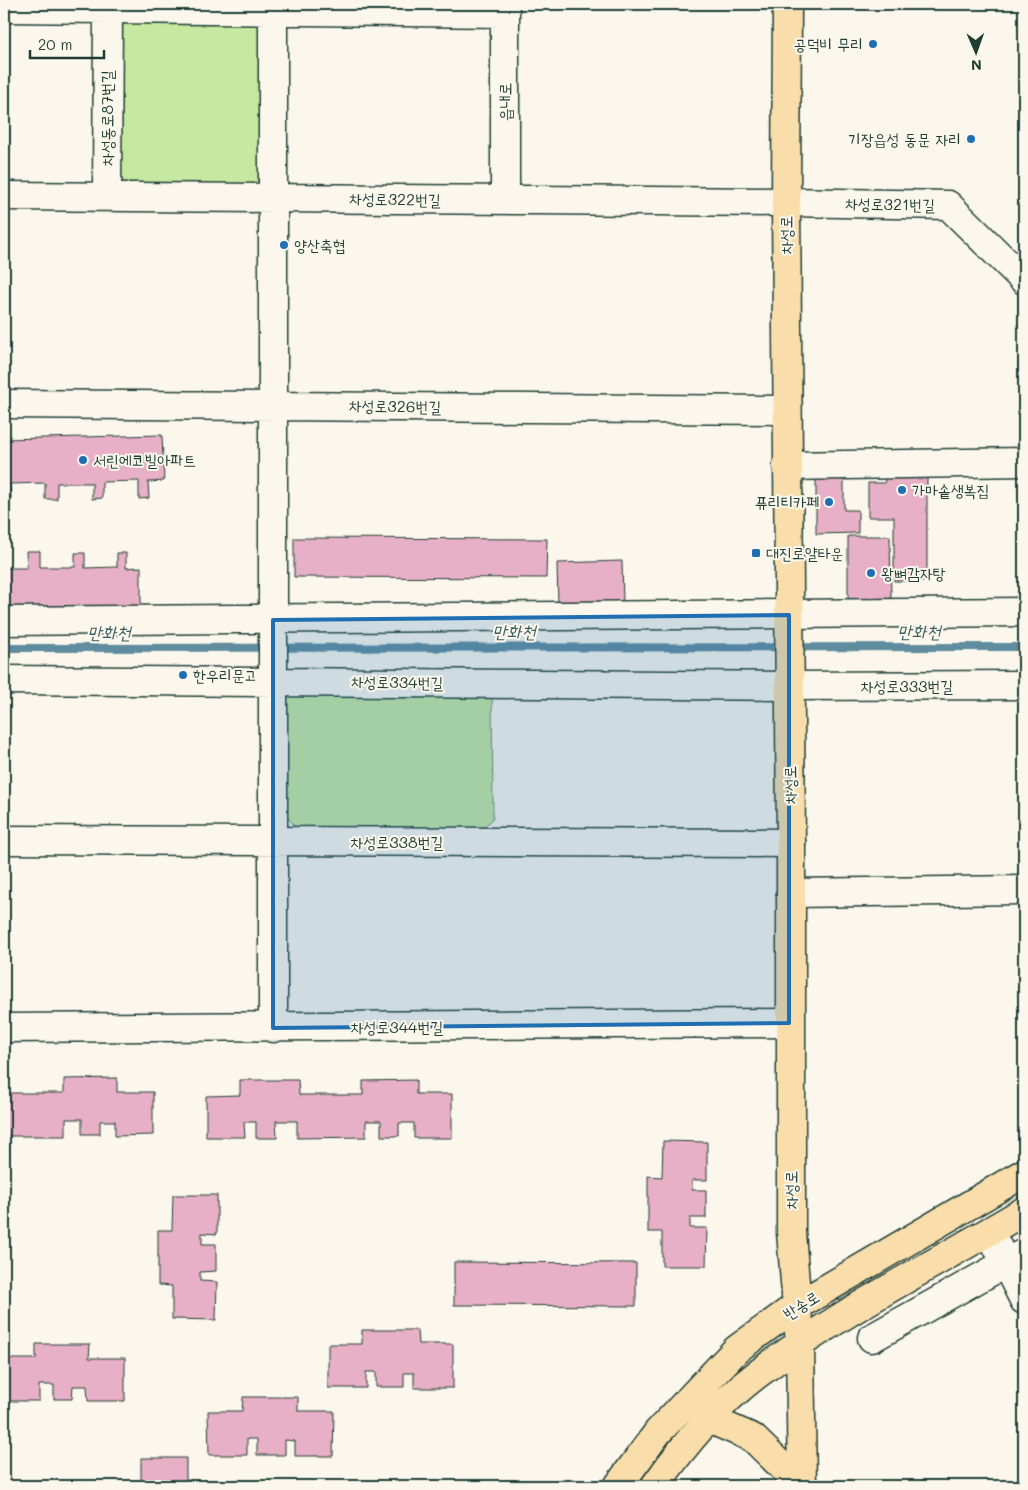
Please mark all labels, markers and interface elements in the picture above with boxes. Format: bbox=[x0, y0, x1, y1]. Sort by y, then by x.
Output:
scale bar bbox=[30, 28, 104, 60]
north arrow bbox=[950, 28, 1000, 78]
place label: 공덕비 무리 bbox=[794, 33, 863, 54]
text: 20 m bbox=[38, 34, 72, 54]
marker: 공덕비 무리 bbox=[867, 38, 879, 50]
text: N bbox=[971, 56, 982, 75]
street label: 차성동로87번길 bbox=[96, 70, 117, 166]
street label: 읍내로 bbox=[494, 83, 515, 121]
place label: 기장읍성 동문 자리 bbox=[848, 128, 961, 149]
marker: 기장읍성 동문 자리 bbox=[965, 133, 977, 145]
street label: 차성로322번길 bbox=[349, 187, 441, 210]
street label: 차성로321번길 bbox=[845, 192, 935, 215]
street label: 차성로 bbox=[775, 216, 796, 254]
place label: 양산축협 bbox=[294, 234, 346, 255]
marker: 양산축협 bbox=[278, 239, 290, 251]
street label: 차성로326번길 bbox=[349, 394, 441, 417]
place label: 서린에코빌아파트 bbox=[93, 449, 196, 470]
marker: 서린에코빌아파트 bbox=[77, 454, 89, 466]
place label: 가마솥생복집 bbox=[912, 479, 989, 500]
marker: 가마솥생복집 bbox=[896, 484, 908, 496]
place label: 퓨리티카페 bbox=[755, 491, 819, 512]
marker: 퓨리티카페 bbox=[823, 496, 835, 508]
place label: 대진로얄타운 bbox=[766, 542, 843, 563]
marker: 대진로얄타운 bbox=[750, 547, 762, 559]
place label: 왕뼈감자탕 bbox=[881, 562, 946, 583]
marker: 왕뼈감자탕 bbox=[865, 567, 877, 579]
water label: 만화천 bbox=[492, 619, 537, 643]
water label: 만화천 bbox=[897, 619, 942, 643]
water label: 만화천 bbox=[87, 620, 132, 644]
place label: 한우리문고 bbox=[193, 664, 257, 685]
marker: 한우리문고 bbox=[177, 669, 189, 681]
street label: 차성로334번길 bbox=[351, 670, 444, 693]
street label: 차성로333번길 bbox=[861, 675, 953, 696]
street label: 차성로 bbox=[779, 766, 800, 805]
street label: 차성로338번길 bbox=[351, 831, 444, 852]
street label: 차성로344번길 bbox=[351, 1016, 443, 1037]
street label: 차성로 bbox=[780, 1171, 801, 1209]
street label: 반송로 bbox=[779, 1285, 823, 1324]

